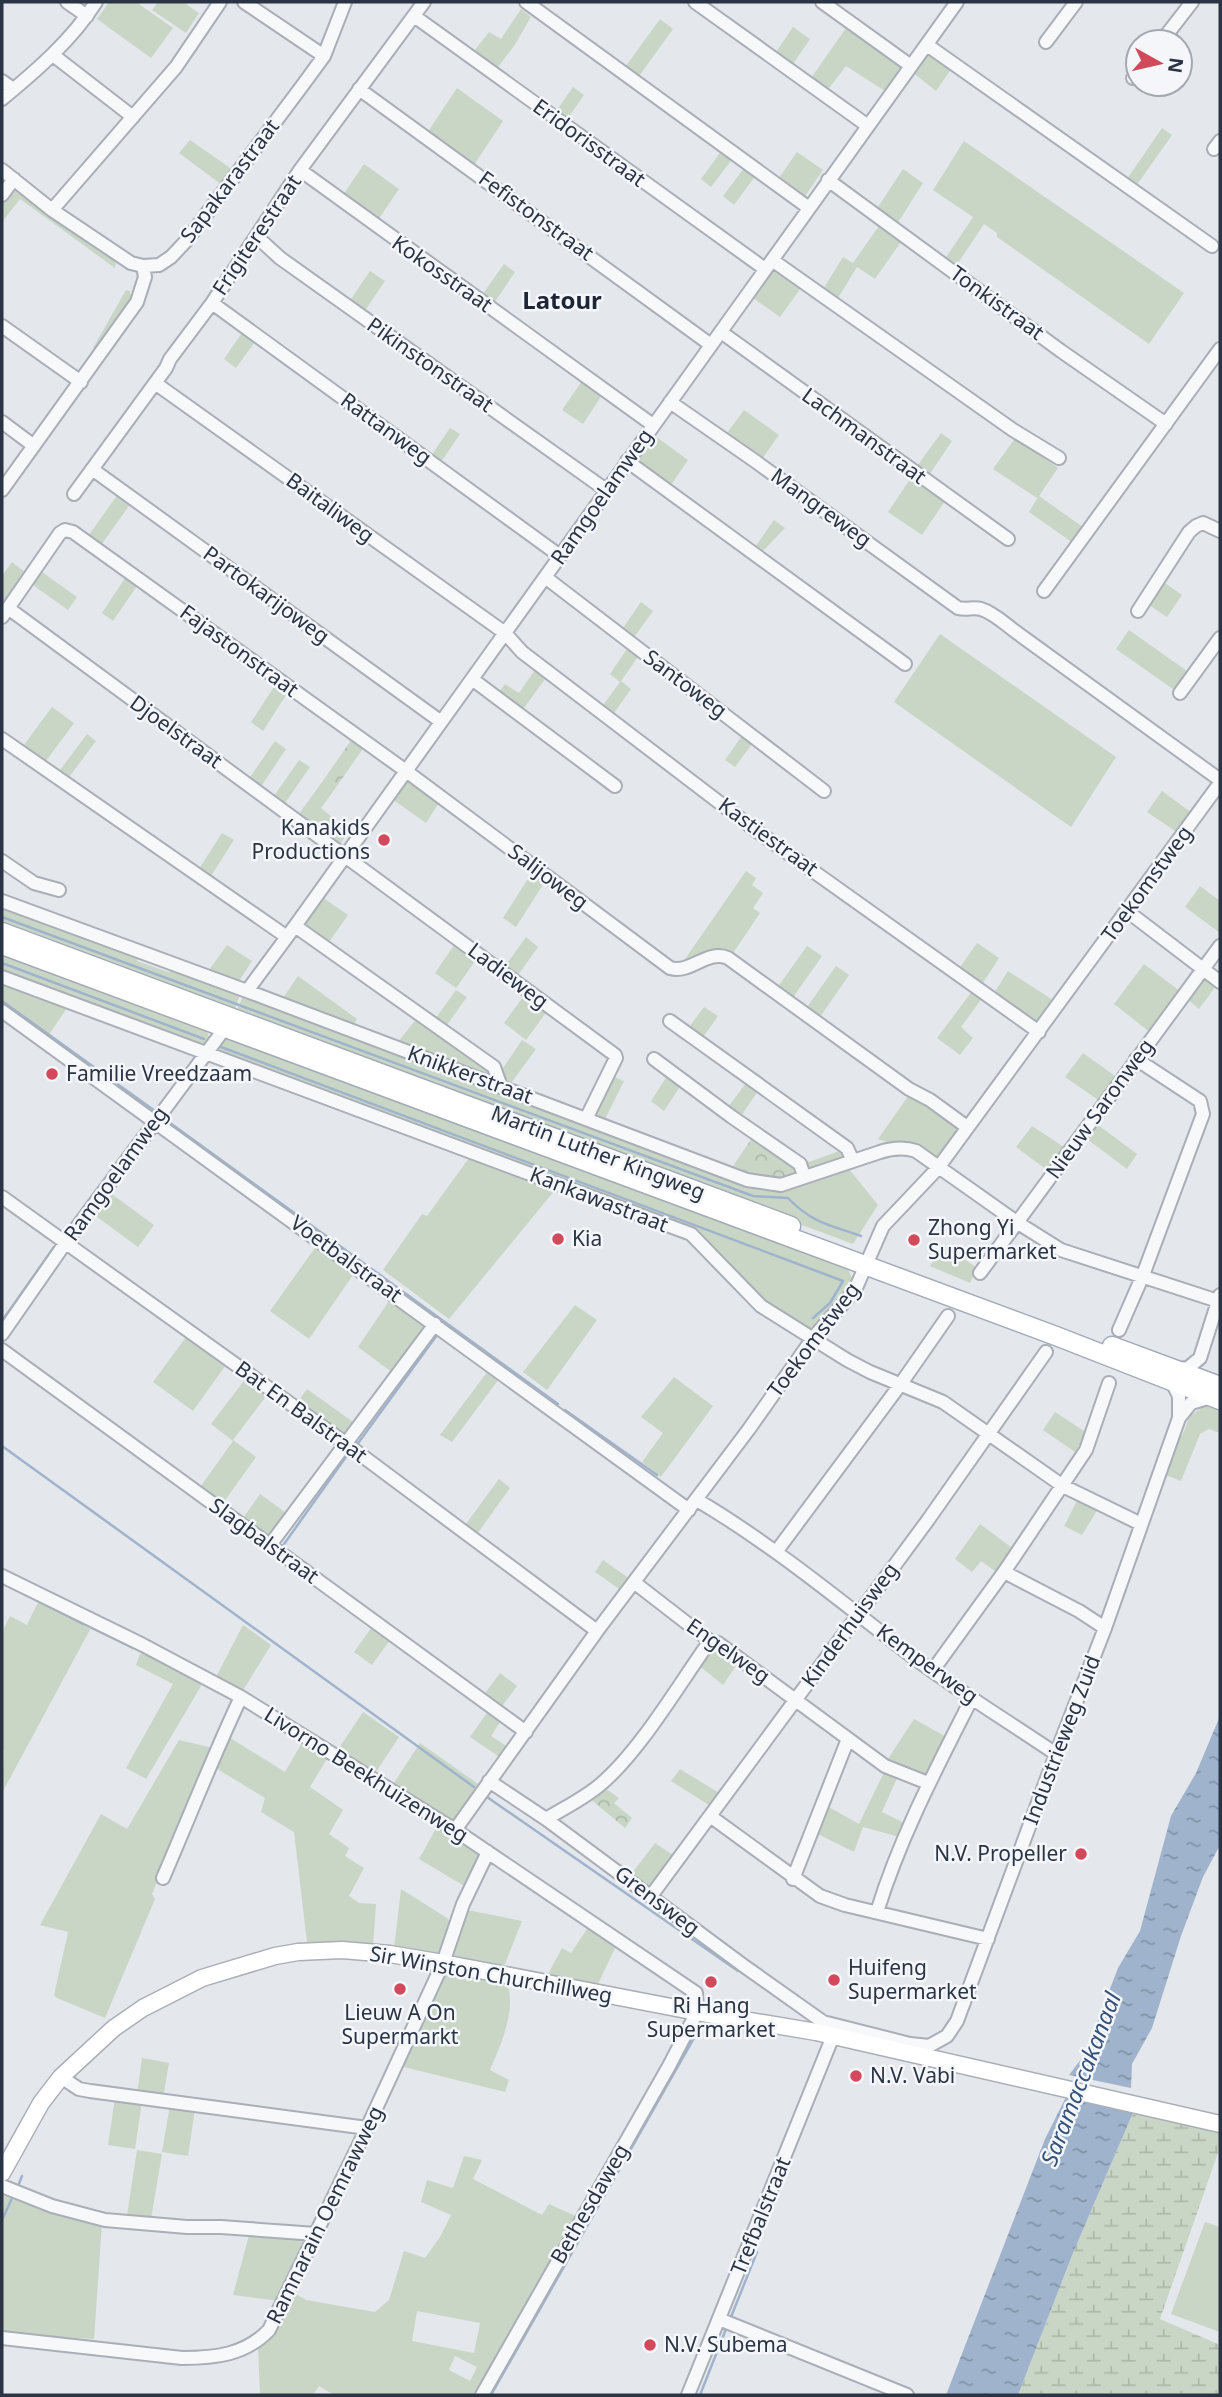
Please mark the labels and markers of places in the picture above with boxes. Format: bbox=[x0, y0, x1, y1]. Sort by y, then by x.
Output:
place label: Kanakids Productions bbox=[252, 813, 370, 865]
marker: Kanakids Productions bbox=[376, 832, 392, 848]
place label: Familie Vreedzaam bbox=[66, 1059, 252, 1087]
marker: Familie Vreedzaam bbox=[44, 1066, 60, 1082]
place label: Zhong Yi Supermarket bbox=[928, 1213, 1057, 1265]
place label: Kia bbox=[572, 1224, 602, 1252]
marker: Kia bbox=[550, 1231, 566, 1247]
marker: Zhong Yi Supermarket bbox=[906, 1232, 922, 1248]
place label: N.V. Propeller bbox=[934, 1839, 1067, 1867]
marker: N.V. Propeller bbox=[1073, 1846, 1089, 1862]
place label: Huifeng Supermarket bbox=[848, 1953, 977, 2005]
marker: Huifeng Supermarket bbox=[826, 1972, 842, 1988]
marker: Ri Hang Supermarket bbox=[703, 1974, 719, 1990]
marker: Lieuw A On Supermarkt bbox=[392, 1981, 408, 1997]
place label: Ri Hang Supermarket bbox=[647, 1991, 776, 2043]
place label: Lieuw A On Supermarkt bbox=[342, 1998, 459, 2050]
place label: N.V. Vabi bbox=[870, 2061, 955, 2089]
marker: N.V. Vabi bbox=[848, 2068, 864, 2084]
place label: N.V. Subema bbox=[664, 2330, 788, 2358]
marker: N.V. Subema bbox=[642, 2337, 658, 2353]

